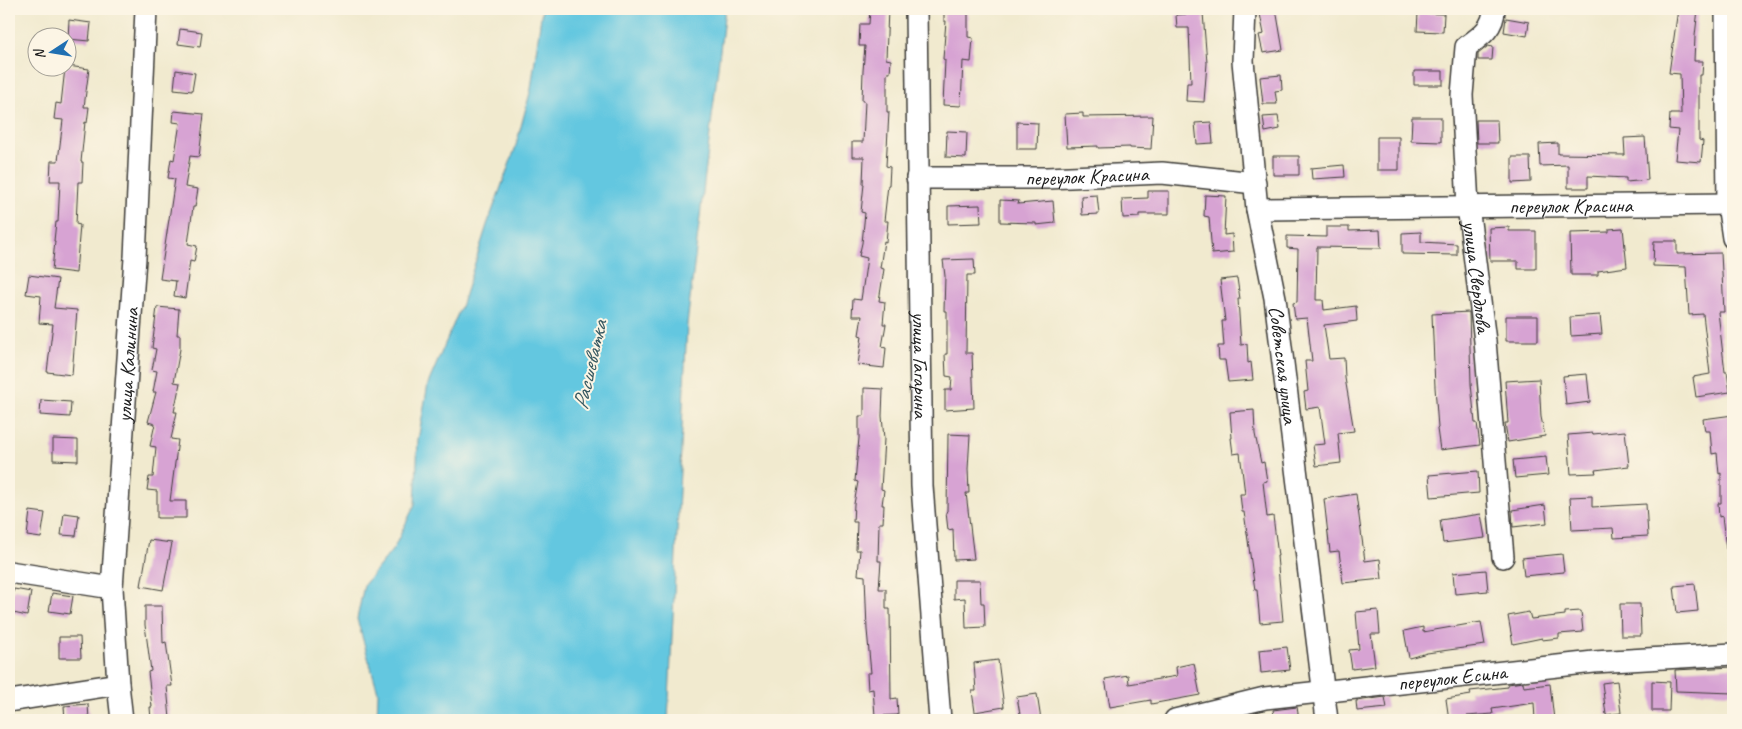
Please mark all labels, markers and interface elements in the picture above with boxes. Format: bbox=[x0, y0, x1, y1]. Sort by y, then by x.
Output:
north arrow bbox=[28, 28, 78, 78]
text: N bbox=[30, 46, 49, 61]
street label: переулок Красина bbox=[1025, 161, 1151, 191]
street label: переулок Красина bbox=[1509, 192, 1635, 219]
street label: улица Свердлова bbox=[1457, 217, 1497, 337]
street label: улица Калинина bbox=[110, 305, 145, 425]
street label: Советская улица bbox=[1263, 305, 1304, 427]
street label: улица Гагарина bbox=[907, 310, 934, 420]
water label: Расшеватка bbox=[566, 316, 614, 412]
street label: переулок Есина bbox=[1397, 658, 1510, 696]

